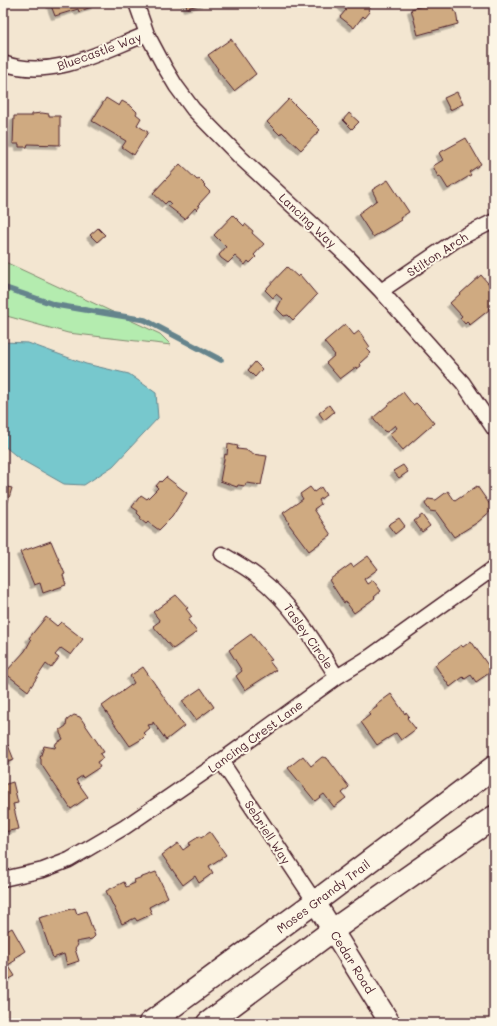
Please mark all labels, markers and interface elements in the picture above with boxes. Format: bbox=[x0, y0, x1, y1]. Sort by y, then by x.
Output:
street label: Bluecastle Way bbox=[55, 28, 143, 74]
street label: Lancing Way bbox=[276, 189, 340, 251]
street label: Stilton Arch bbox=[403, 228, 471, 280]
street label: Tasley Circle bbox=[281, 600, 337, 672]
street label: Lancing Crest Lane bbox=[204, 696, 306, 776]
street label: Sebriell Way bbox=[241, 797, 295, 867]
street label: Moses Grandy Trail bbox=[273, 856, 373, 936]
street label: Cedar Road bbox=[327, 928, 379, 997]

